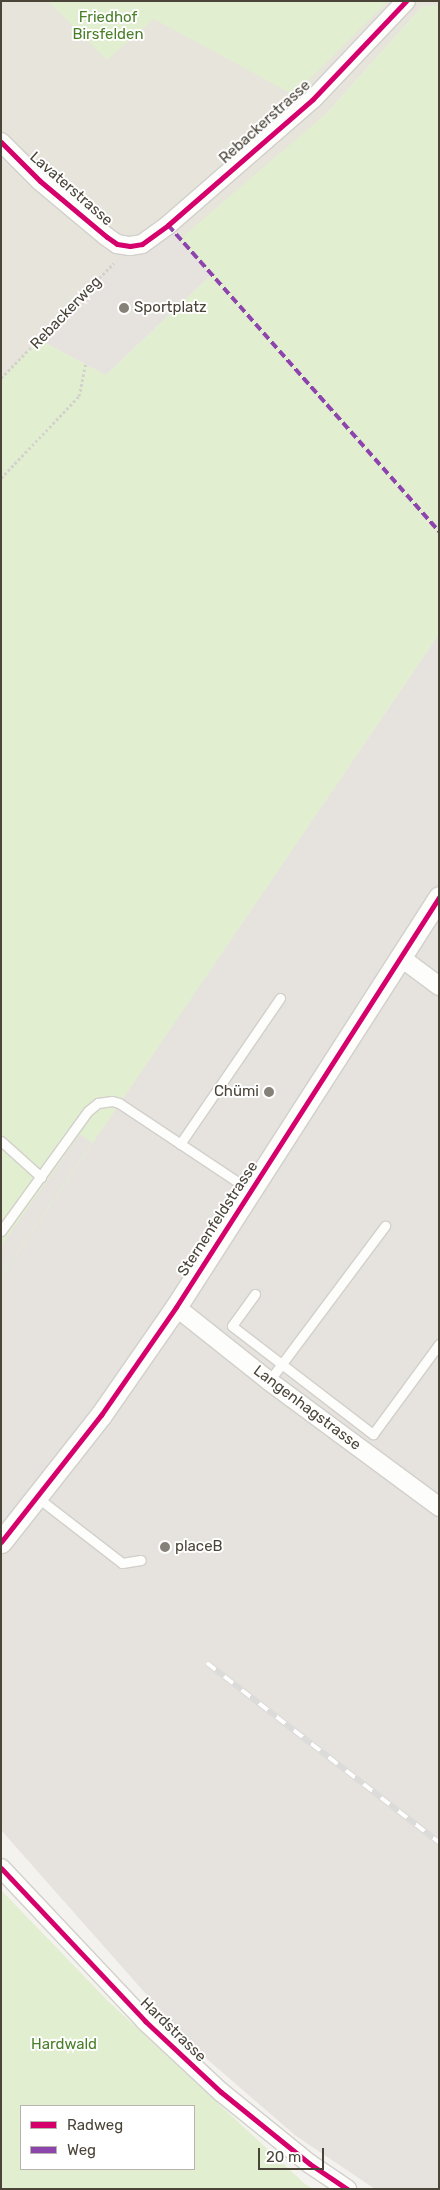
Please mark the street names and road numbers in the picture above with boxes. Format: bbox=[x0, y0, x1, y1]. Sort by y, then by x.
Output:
street label: Rebackerstrasse bbox=[216, 76, 314, 168]
street label: Lavaterstrasse bbox=[26, 148, 116, 230]
street label: Rebackerweg bbox=[27, 273, 105, 353]
street label: Sternenfeldstrasse bbox=[174, 1158, 262, 1280]
street label: Langenhagstrasse bbox=[250, 1362, 364, 1454]
street label: Hardstrasse bbox=[136, 1994, 210, 2066]

